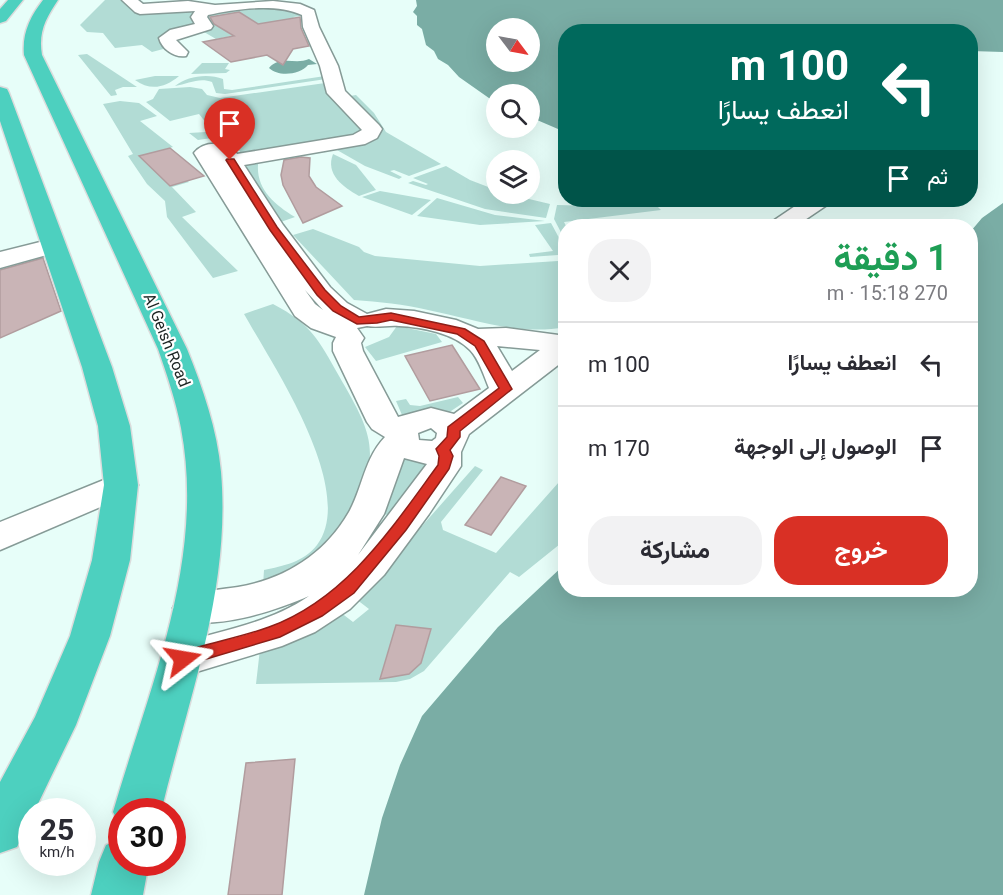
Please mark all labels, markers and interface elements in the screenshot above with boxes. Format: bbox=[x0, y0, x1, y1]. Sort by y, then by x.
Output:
north arrow bbox=[486, 18, 540, 72]
map controls bbox=[486, 18, 540, 204]
text: 100 m bbox=[730, 41, 849, 90]
icon: left bbox=[870, 48, 948, 126]
button: search bbox=[486, 84, 540, 138]
text: انعطف يسارًا bbox=[718, 94, 849, 126]
pin bbox=[204, 98, 255, 160]
icon: arrive bbox=[213, 107, 246, 140]
button: layers bbox=[486, 150, 540, 204]
icon: arrive bbox=[882, 162, 915, 195]
text: ثم bbox=[927, 164, 948, 189]
text: 1 دقيقة bbox=[834, 237, 948, 279]
button: close bbox=[588, 239, 651, 302]
text: 270 m · 15:18 bbox=[827, 281, 948, 305]
street label: Al Geish Road bbox=[140, 290, 194, 390]
icon: left bbox=[915, 348, 948, 381]
text: انعطف يسارًا bbox=[787, 350, 897, 375]
text: 100 m bbox=[588, 352, 650, 377]
icon: arrive bbox=[915, 432, 948, 465]
text: الوصول إلى الوجهة bbox=[734, 434, 897, 459]
text: 170 m bbox=[588, 436, 650, 461]
button: مشاركة bbox=[588, 516, 762, 585]
button: خروج bbox=[774, 516, 948, 585]
position arrow bbox=[151, 627, 215, 691]
speed limit sign: 30 bbox=[108, 798, 186, 876]
text: 25 bbox=[40, 812, 74, 847]
text: km/h bbox=[39, 843, 75, 861]

